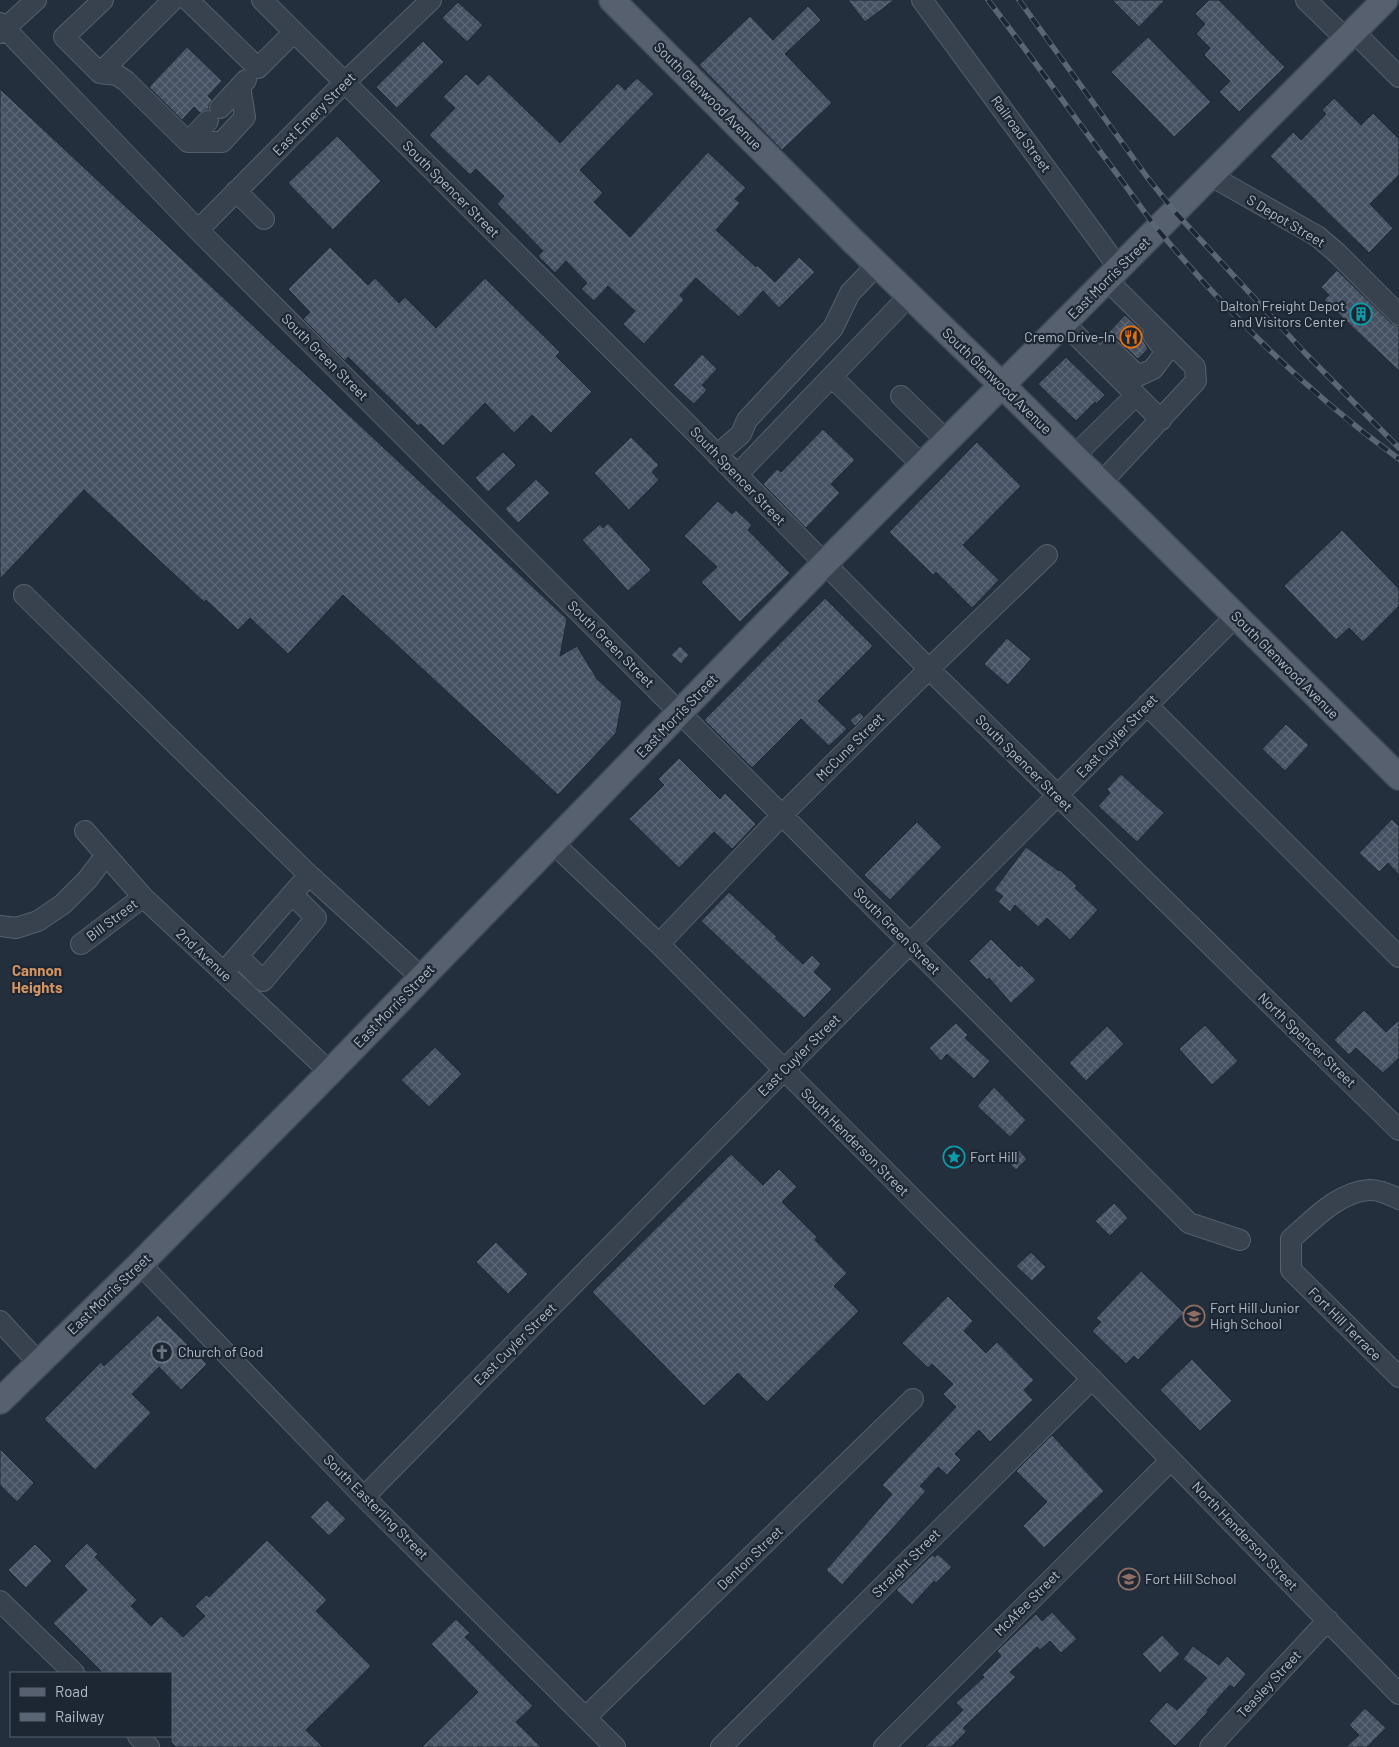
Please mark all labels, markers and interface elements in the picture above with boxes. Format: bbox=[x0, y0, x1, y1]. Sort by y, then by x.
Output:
street label: South Glenwood Avenue bbox=[651, 38, 766, 153]
street label: East Emery Street bbox=[269, 69, 359, 159]
street label: Railroad Street bbox=[988, 92, 1055, 176]
street label: South Spencer Street bbox=[399, 137, 503, 241]
street label: S Depot Street bbox=[1244, 191, 1329, 251]
street label: East Morris Street bbox=[1064, 233, 1153, 322]
place label: Dalton Freight Depot and Visitors Center bbox=[1220, 297, 1345, 330]
building icon: Dalton Freight Depot and Visitors Center bbox=[1349, 302, 1373, 326]
street label: South Green Street bbox=[278, 310, 372, 404]
street label: South Glenwood Avenue bbox=[939, 324, 1056, 437]
restaurant icon: Cremo Drive-In bbox=[1119, 325, 1143, 349]
place label: Cremo Drive-In bbox=[1024, 328, 1115, 345]
street label: South Spencer Street bbox=[687, 423, 790, 528]
street label: South Green Street bbox=[564, 597, 658, 691]
street label: South Glenwood Avenue bbox=[1228, 607, 1343, 722]
street label: East Morris Street bbox=[633, 670, 721, 761]
street label: East Cuyler Street bbox=[1072, 690, 1161, 781]
street label: McCune Street bbox=[812, 709, 887, 784]
street label: South Spencer Street bbox=[972, 711, 1076, 815]
street label: South Green Street bbox=[850, 884, 944, 978]
street label: Bill Street bbox=[83, 895, 141, 944]
street label: 2nd Avenue bbox=[173, 925, 236, 985]
street label: East Morris Street bbox=[350, 960, 438, 1051]
district label: Cannon Heights bbox=[11, 961, 63, 996]
street label: North Spencer Street bbox=[1255, 989, 1360, 1091]
street label: East Cuyler Street bbox=[754, 1010, 843, 1099]
street label: South Henderson Street bbox=[798, 1084, 913, 1199]
place icon: Fort Hill bbox=[942, 1145, 966, 1169]
place label: Fort Hill bbox=[970, 1148, 1017, 1165]
street label: East Morris Street bbox=[63, 1250, 154, 1338]
street label: Fort Hill Terrace bbox=[1305, 1283, 1386, 1364]
street label: East Cuyler Street bbox=[470, 1299, 559, 1388]
place label: Fort Hill Junior High School bbox=[1210, 1299, 1300, 1332]
school or university icon: Fort Hill Junior High School bbox=[1182, 1304, 1206, 1328]
church icon: Church of God bbox=[150, 1340, 174, 1364]
place label: Church of God bbox=[178, 1343, 263, 1360]
street label: South Easterling Street bbox=[320, 1451, 432, 1563]
street label: North Henderson Street bbox=[1189, 1478, 1302, 1594]
street label: Denton Street bbox=[713, 1522, 786, 1593]
street label: Straight Street bbox=[868, 1525, 944, 1601]
street label: McAfee Street bbox=[990, 1566, 1063, 1639]
school or university icon: Fort Hill School bbox=[1117, 1567, 1141, 1591]
place label: Fort Hill School bbox=[1145, 1570, 1237, 1587]
street label: Teasley Street bbox=[1233, 1646, 1304, 1721]
legend bbox=[10, 1672, 172, 1737]
text: Road bbox=[55, 1682, 88, 1700]
text: Railway bbox=[55, 1707, 104, 1725]

